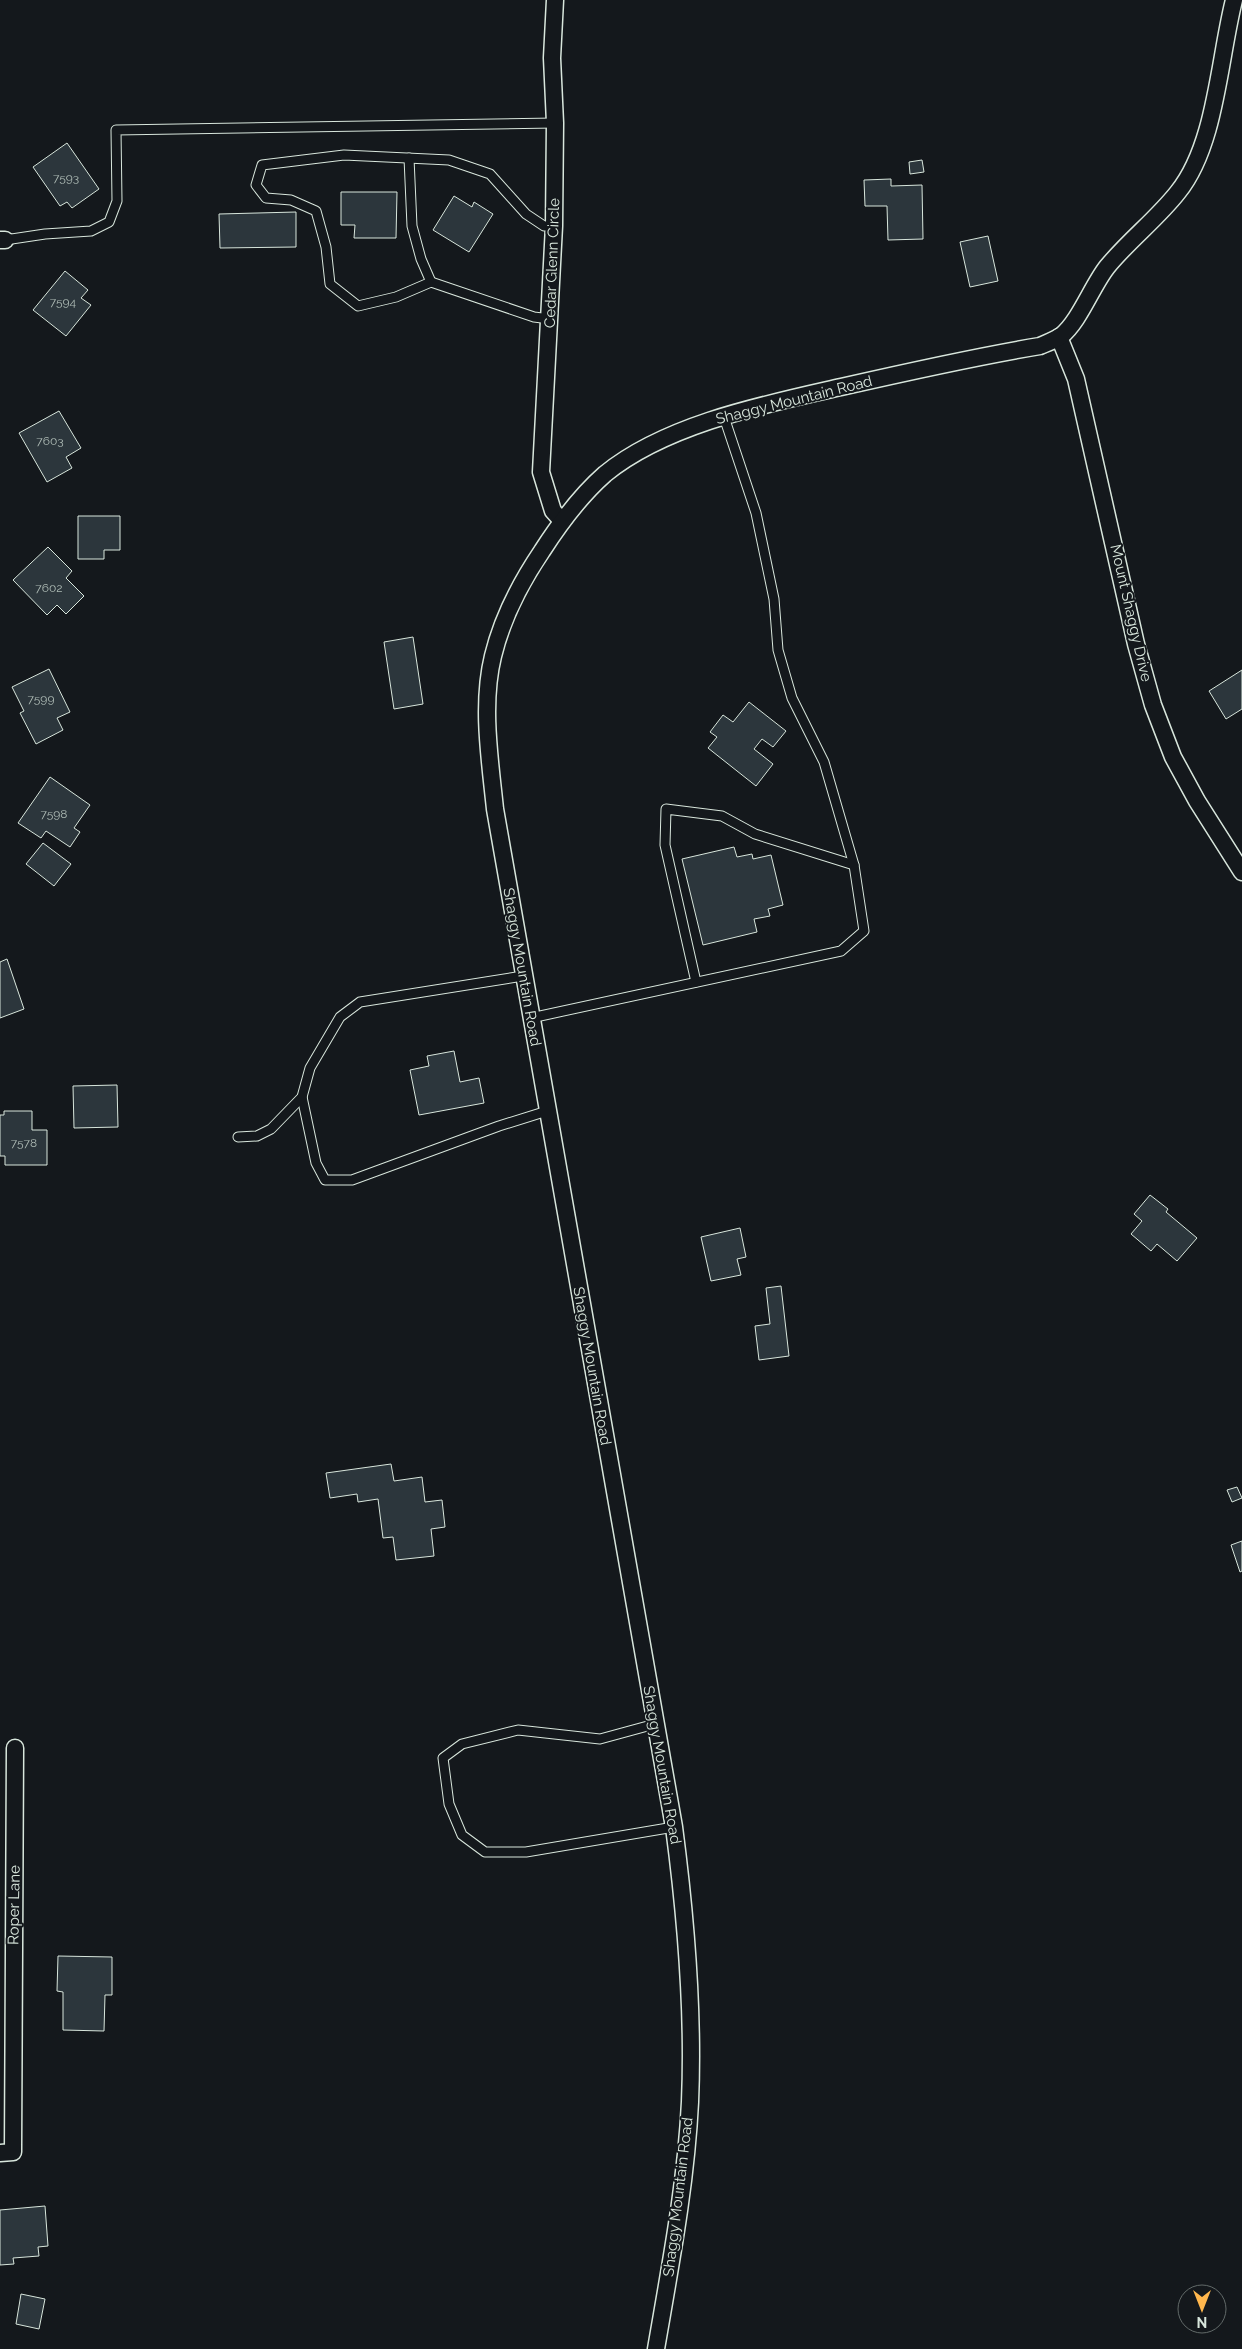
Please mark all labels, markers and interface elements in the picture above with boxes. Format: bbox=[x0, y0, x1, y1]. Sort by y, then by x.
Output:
house number: 7593 bbox=[53, 171, 79, 185]
street label: Cedar Glenn Circle bbox=[541, 198, 563, 328]
house number: 7594 bbox=[50, 295, 77, 309]
street label: Shaggy Mountain Road bbox=[714, 372, 874, 428]
house number: 7603 bbox=[36, 434, 64, 448]
street label: Mount Shaggy Drive bbox=[1106, 543, 1156, 684]
house number: 7602 bbox=[35, 581, 63, 595]
house number: 7599 bbox=[28, 692, 54, 706]
house number: 7598 bbox=[41, 807, 67, 821]
street label: Shaggy Mountain Road bbox=[499, 886, 545, 1048]
house number: 7578 bbox=[11, 1136, 37, 1150]
street label: Shaggy Mountain Road bbox=[569, 1285, 615, 1447]
street label: Shaggy Mountain Road bbox=[639, 1684, 685, 1846]
street label: Roper Lane bbox=[4, 1865, 24, 1945]
street label: Shaggy Mountain Road bbox=[659, 2116, 697, 2278]
north arrow bbox=[1177, 2284, 1227, 2334]
text: N bbox=[1197, 2314, 1207, 2330]

